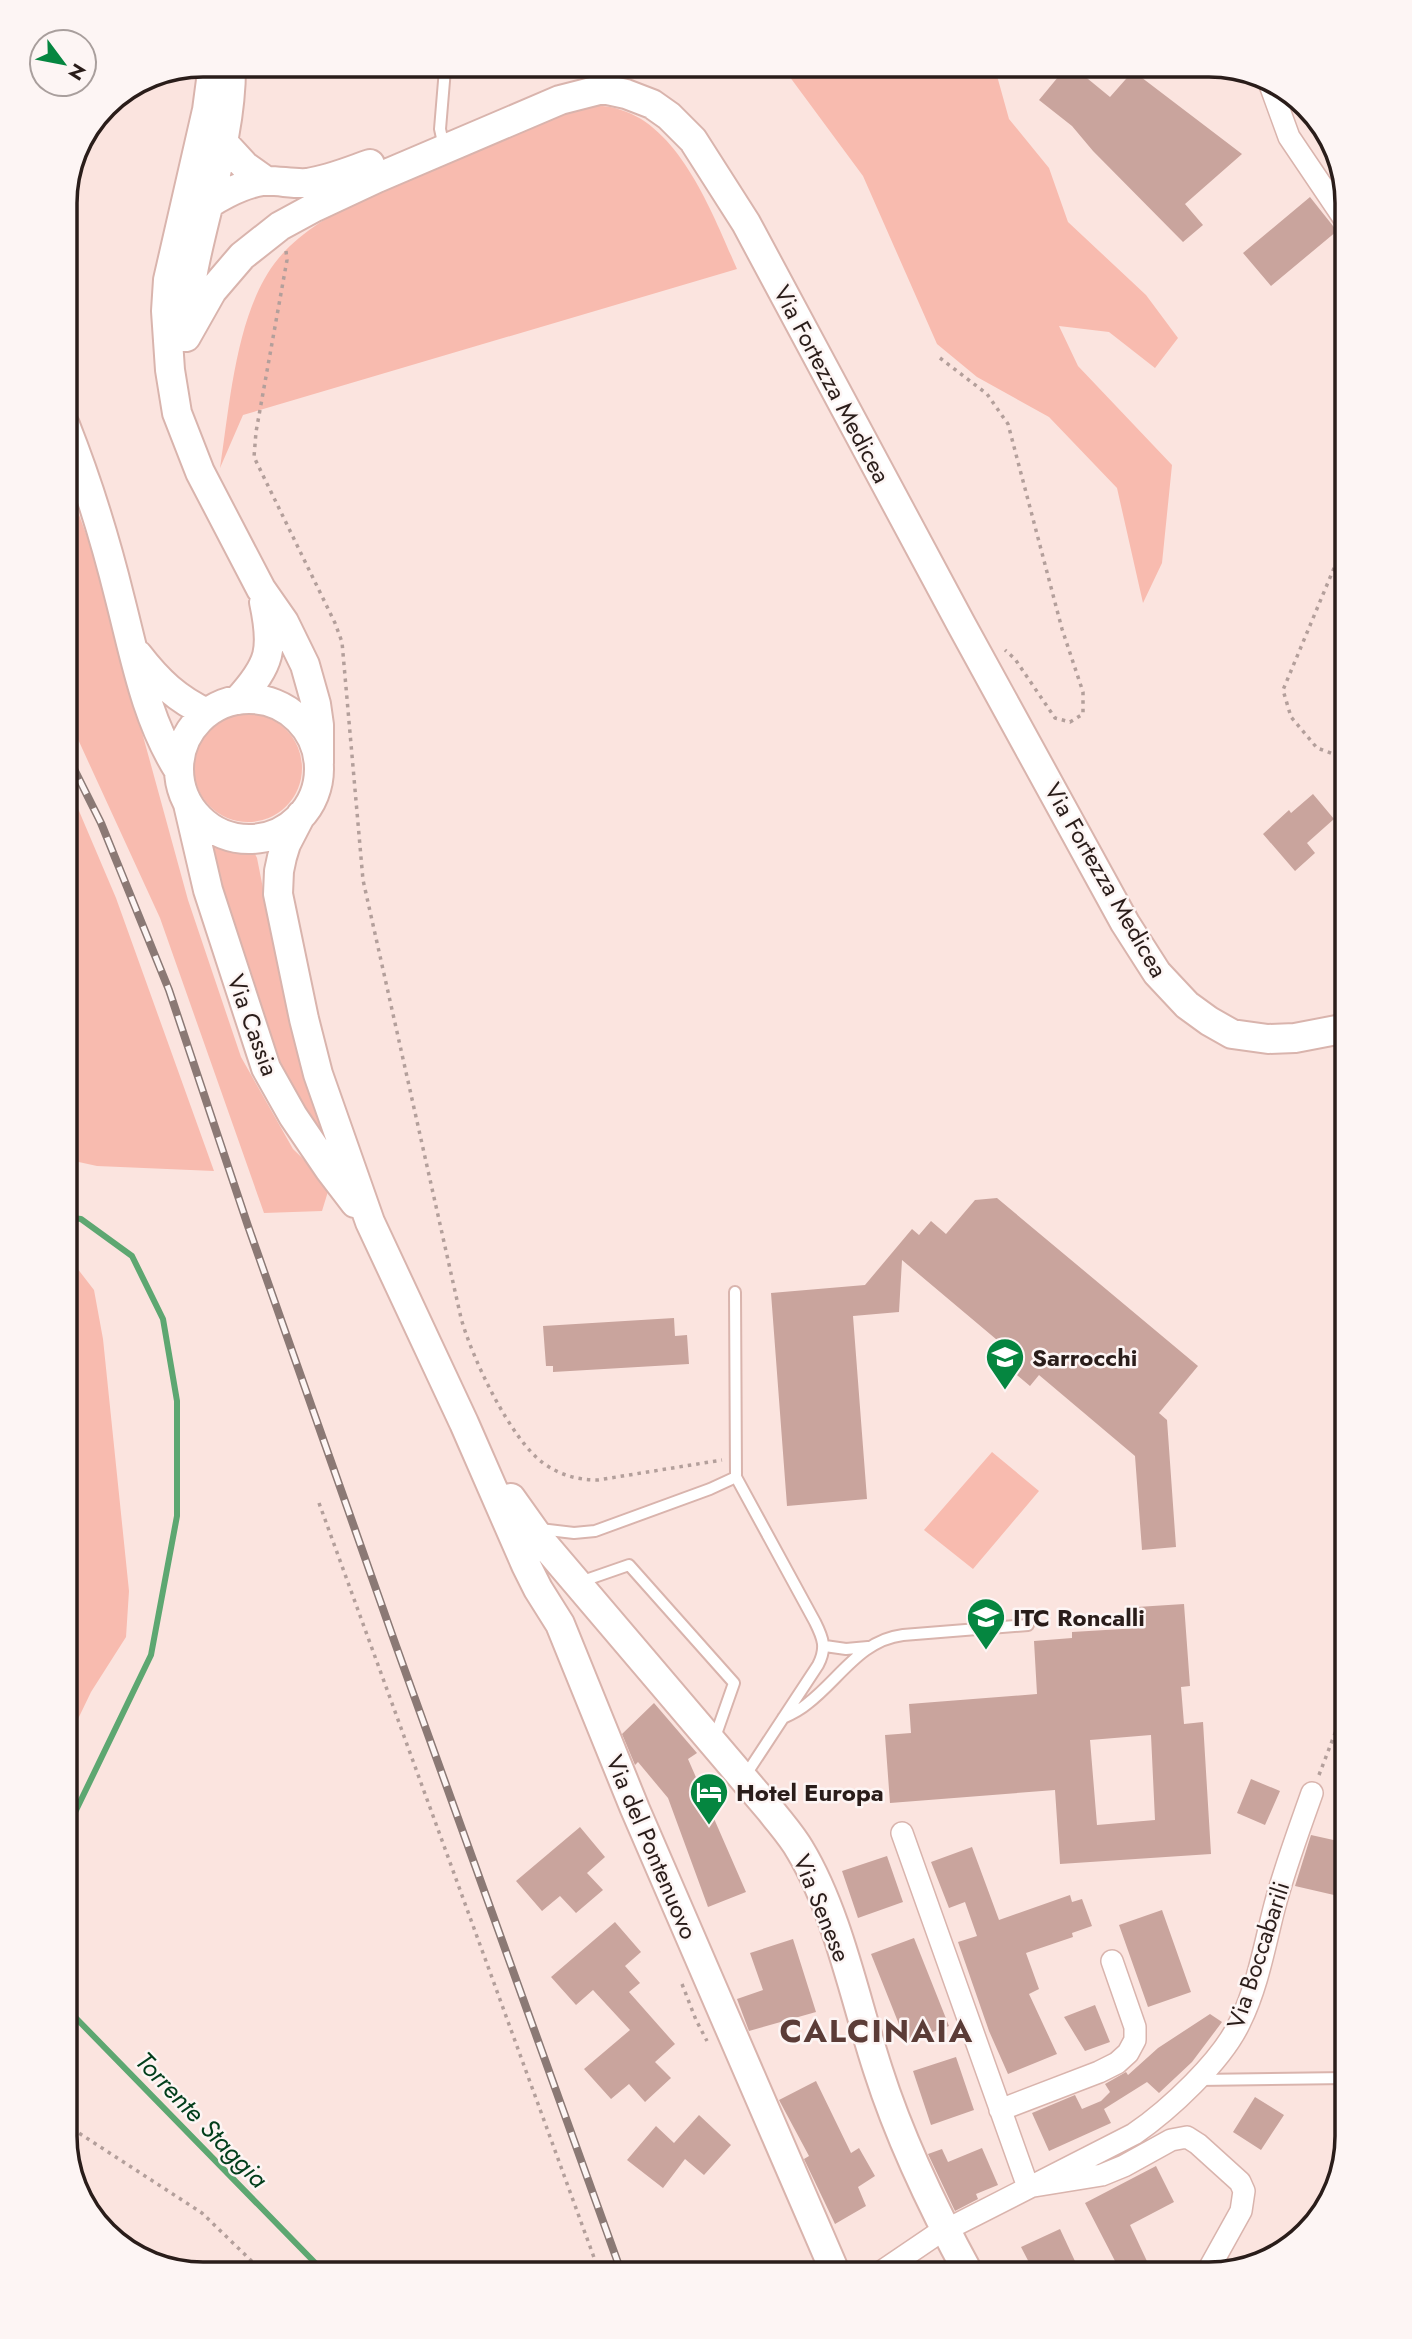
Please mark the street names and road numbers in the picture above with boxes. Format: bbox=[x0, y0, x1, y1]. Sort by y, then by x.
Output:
street label: Via Fortezza Medicea bbox=[765, 279, 899, 489]
street label: Via Fortezza Medicea bbox=[1036, 776, 1176, 984]
street label: Via Cassia bbox=[218, 969, 288, 1081]
street label: Via del Pontenuovo bbox=[597, 1749, 707, 1945]
street label: Via Senese bbox=[785, 1849, 859, 1967]
street label: Via Boccabarili bbox=[1218, 1877, 1298, 2033]

